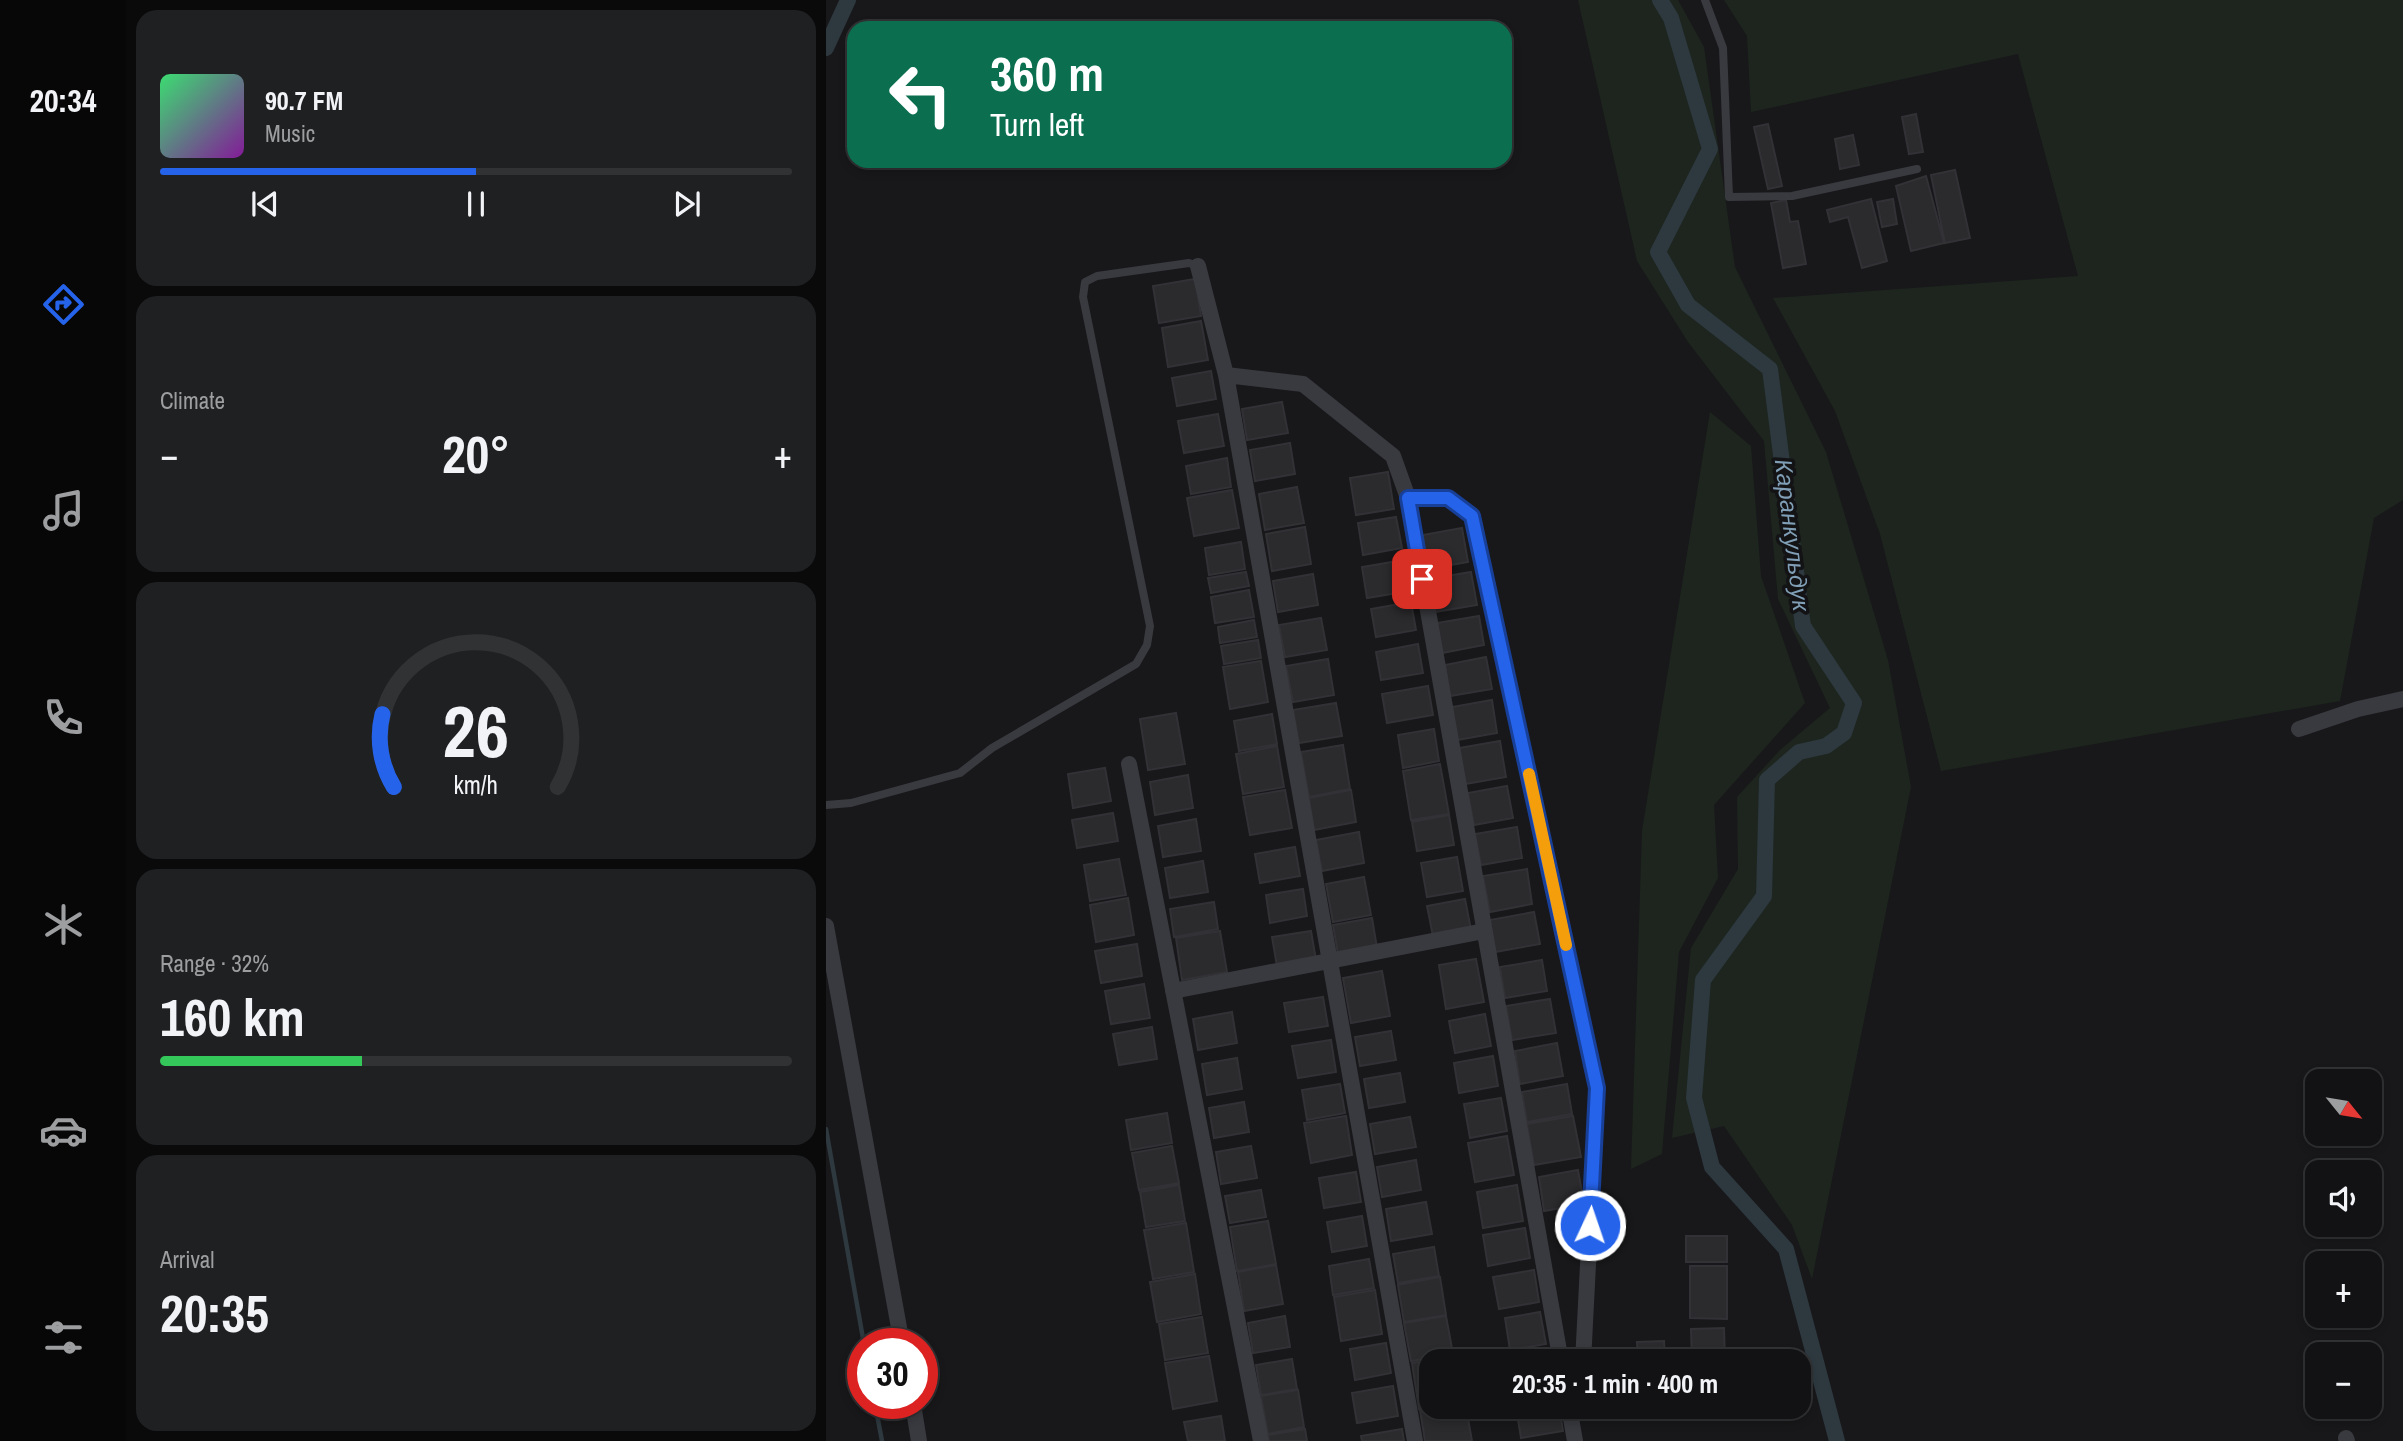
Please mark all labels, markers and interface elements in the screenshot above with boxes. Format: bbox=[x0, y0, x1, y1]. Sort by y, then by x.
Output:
text: 360 m bbox=[990, 40, 1104, 106]
icon: left bbox=[875, 49, 966, 140]
text: 20:34 bbox=[29, 79, 97, 122]
text: 90.7 FM bbox=[265, 83, 343, 118]
text: Turn left bbox=[990, 103, 1084, 146]
text: Music bbox=[265, 118, 315, 149]
icon: previous bbox=[246, 185, 284, 223]
icon: pause bbox=[457, 185, 495, 223]
icon: next bbox=[668, 185, 706, 223]
icon: directions bbox=[39, 280, 88, 329]
text: Climate bbox=[160, 385, 225, 416]
text: 20° bbox=[442, 419, 510, 489]
text: − bbox=[160, 429, 178, 480]
text: + bbox=[774, 429, 792, 480]
water label: Каранкульдук bbox=[1768, 457, 1818, 614]
icon: music bbox=[39, 486, 88, 535]
pin bbox=[1392, 549, 1452, 609]
icon: arrive bbox=[1403, 560, 1441, 598]
text: 26 bbox=[443, 682, 509, 780]
icon: phone bbox=[39, 693, 88, 742]
text: km/h bbox=[454, 767, 498, 801]
icon: climate bbox=[39, 900, 88, 949]
text: Range · 32% bbox=[160, 948, 269, 979]
text: 160 km bbox=[160, 982, 305, 1052]
north arrow bbox=[2305, 1069, 2382, 1146]
map controls bbox=[2305, 1069, 2382, 1419]
icon: car bbox=[39, 1106, 88, 1155]
button: sound bbox=[2305, 1160, 2382, 1237]
position arrow bbox=[1553, 1188, 1627, 1262]
text: Arrival bbox=[160, 1244, 215, 1275]
button: + bbox=[2305, 1251, 2382, 1328]
text: 20:35 bbox=[160, 1278, 269, 1348]
icon: filters bbox=[39, 1313, 88, 1362]
speed limit sign: 30 bbox=[847, 1328, 938, 1419]
button: − bbox=[2305, 1342, 2382, 1419]
text: 20:35 · 1 min · 400 m bbox=[1512, 1366, 1718, 1401]

